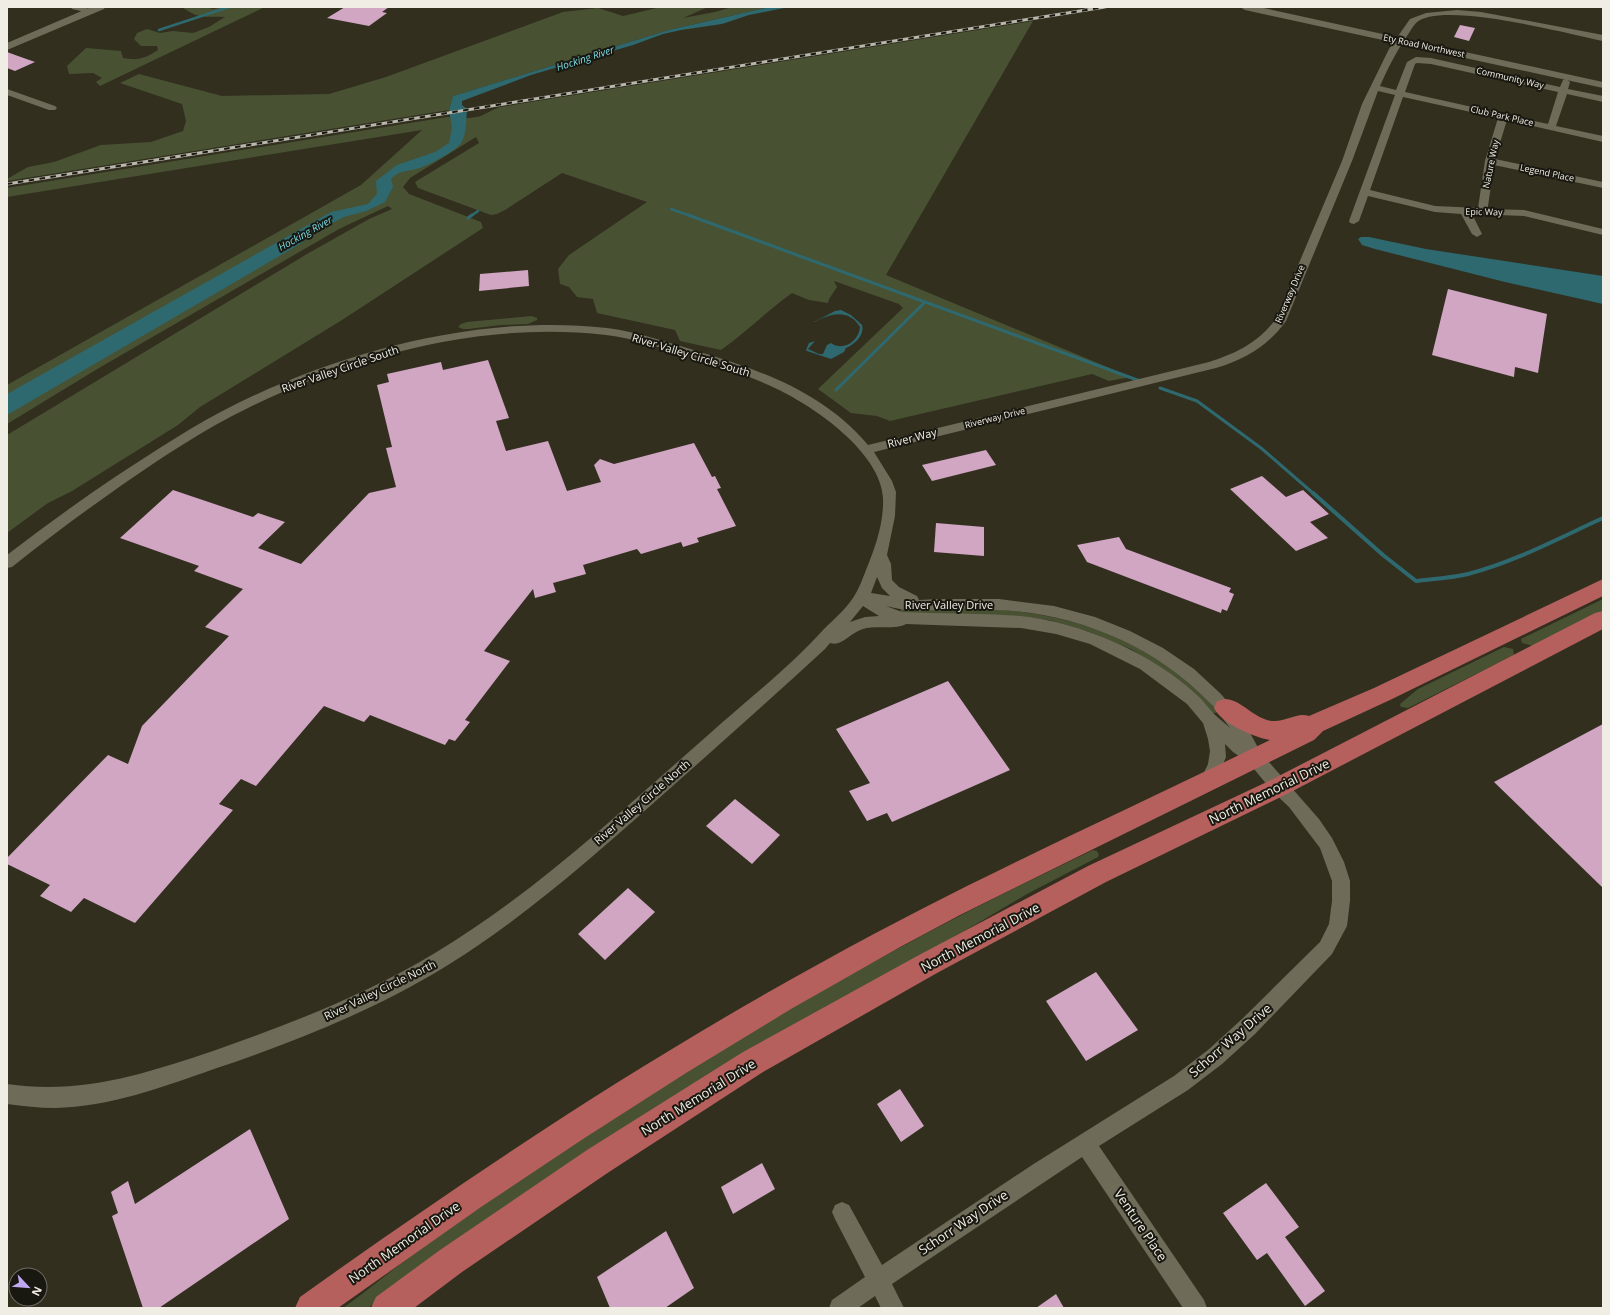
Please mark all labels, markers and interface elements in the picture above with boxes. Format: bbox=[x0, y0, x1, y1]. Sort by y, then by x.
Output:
street label: Ety Road Northwest bbox=[1382, 31, 1466, 60]
water label: Hocking River bbox=[554, 42, 617, 74]
street label: Community Way bbox=[1475, 63, 1546, 92]
street label: Club Park Place bbox=[1469, 102, 1535, 129]
street label: Nature Way bbox=[1479, 138, 1502, 189]
street label: Legend Place bbox=[1519, 160, 1575, 185]
street label: Epic Way bbox=[1465, 205, 1503, 218]
water label: Hocking River bbox=[275, 212, 335, 254]
street label: Riverway Drive bbox=[1271, 263, 1308, 325]
street label: River Valley Circle South bbox=[630, 329, 752, 380]
street label: River Valley Circle South bbox=[279, 341, 400, 396]
street label: Riverway Drive bbox=[963, 404, 1026, 431]
street label: River Way bbox=[886, 424, 939, 451]
street label: River Valley Drive bbox=[905, 597, 993, 612]
street label: North Memorial Drive bbox=[1206, 754, 1332, 828]
street label: River Valley Circle North bbox=[590, 756, 693, 848]
street label: North Memorial Drive bbox=[917, 898, 1043, 976]
street label: River Valley Circle North bbox=[321, 956, 438, 1023]
street label: Schorr Way Drive bbox=[1185, 999, 1275, 1081]
street label: North Memorial Drive bbox=[637, 1054, 759, 1140]
street label: Schorr Way Drive bbox=[915, 1185, 1011, 1259]
street label: Venture Place bbox=[1110, 1185, 1172, 1265]
street label: North Memorial Drive bbox=[345, 1197, 463, 1287]
north arrow bbox=[8, 1267, 48, 1307]
text: N bbox=[29, 1284, 46, 1299]

